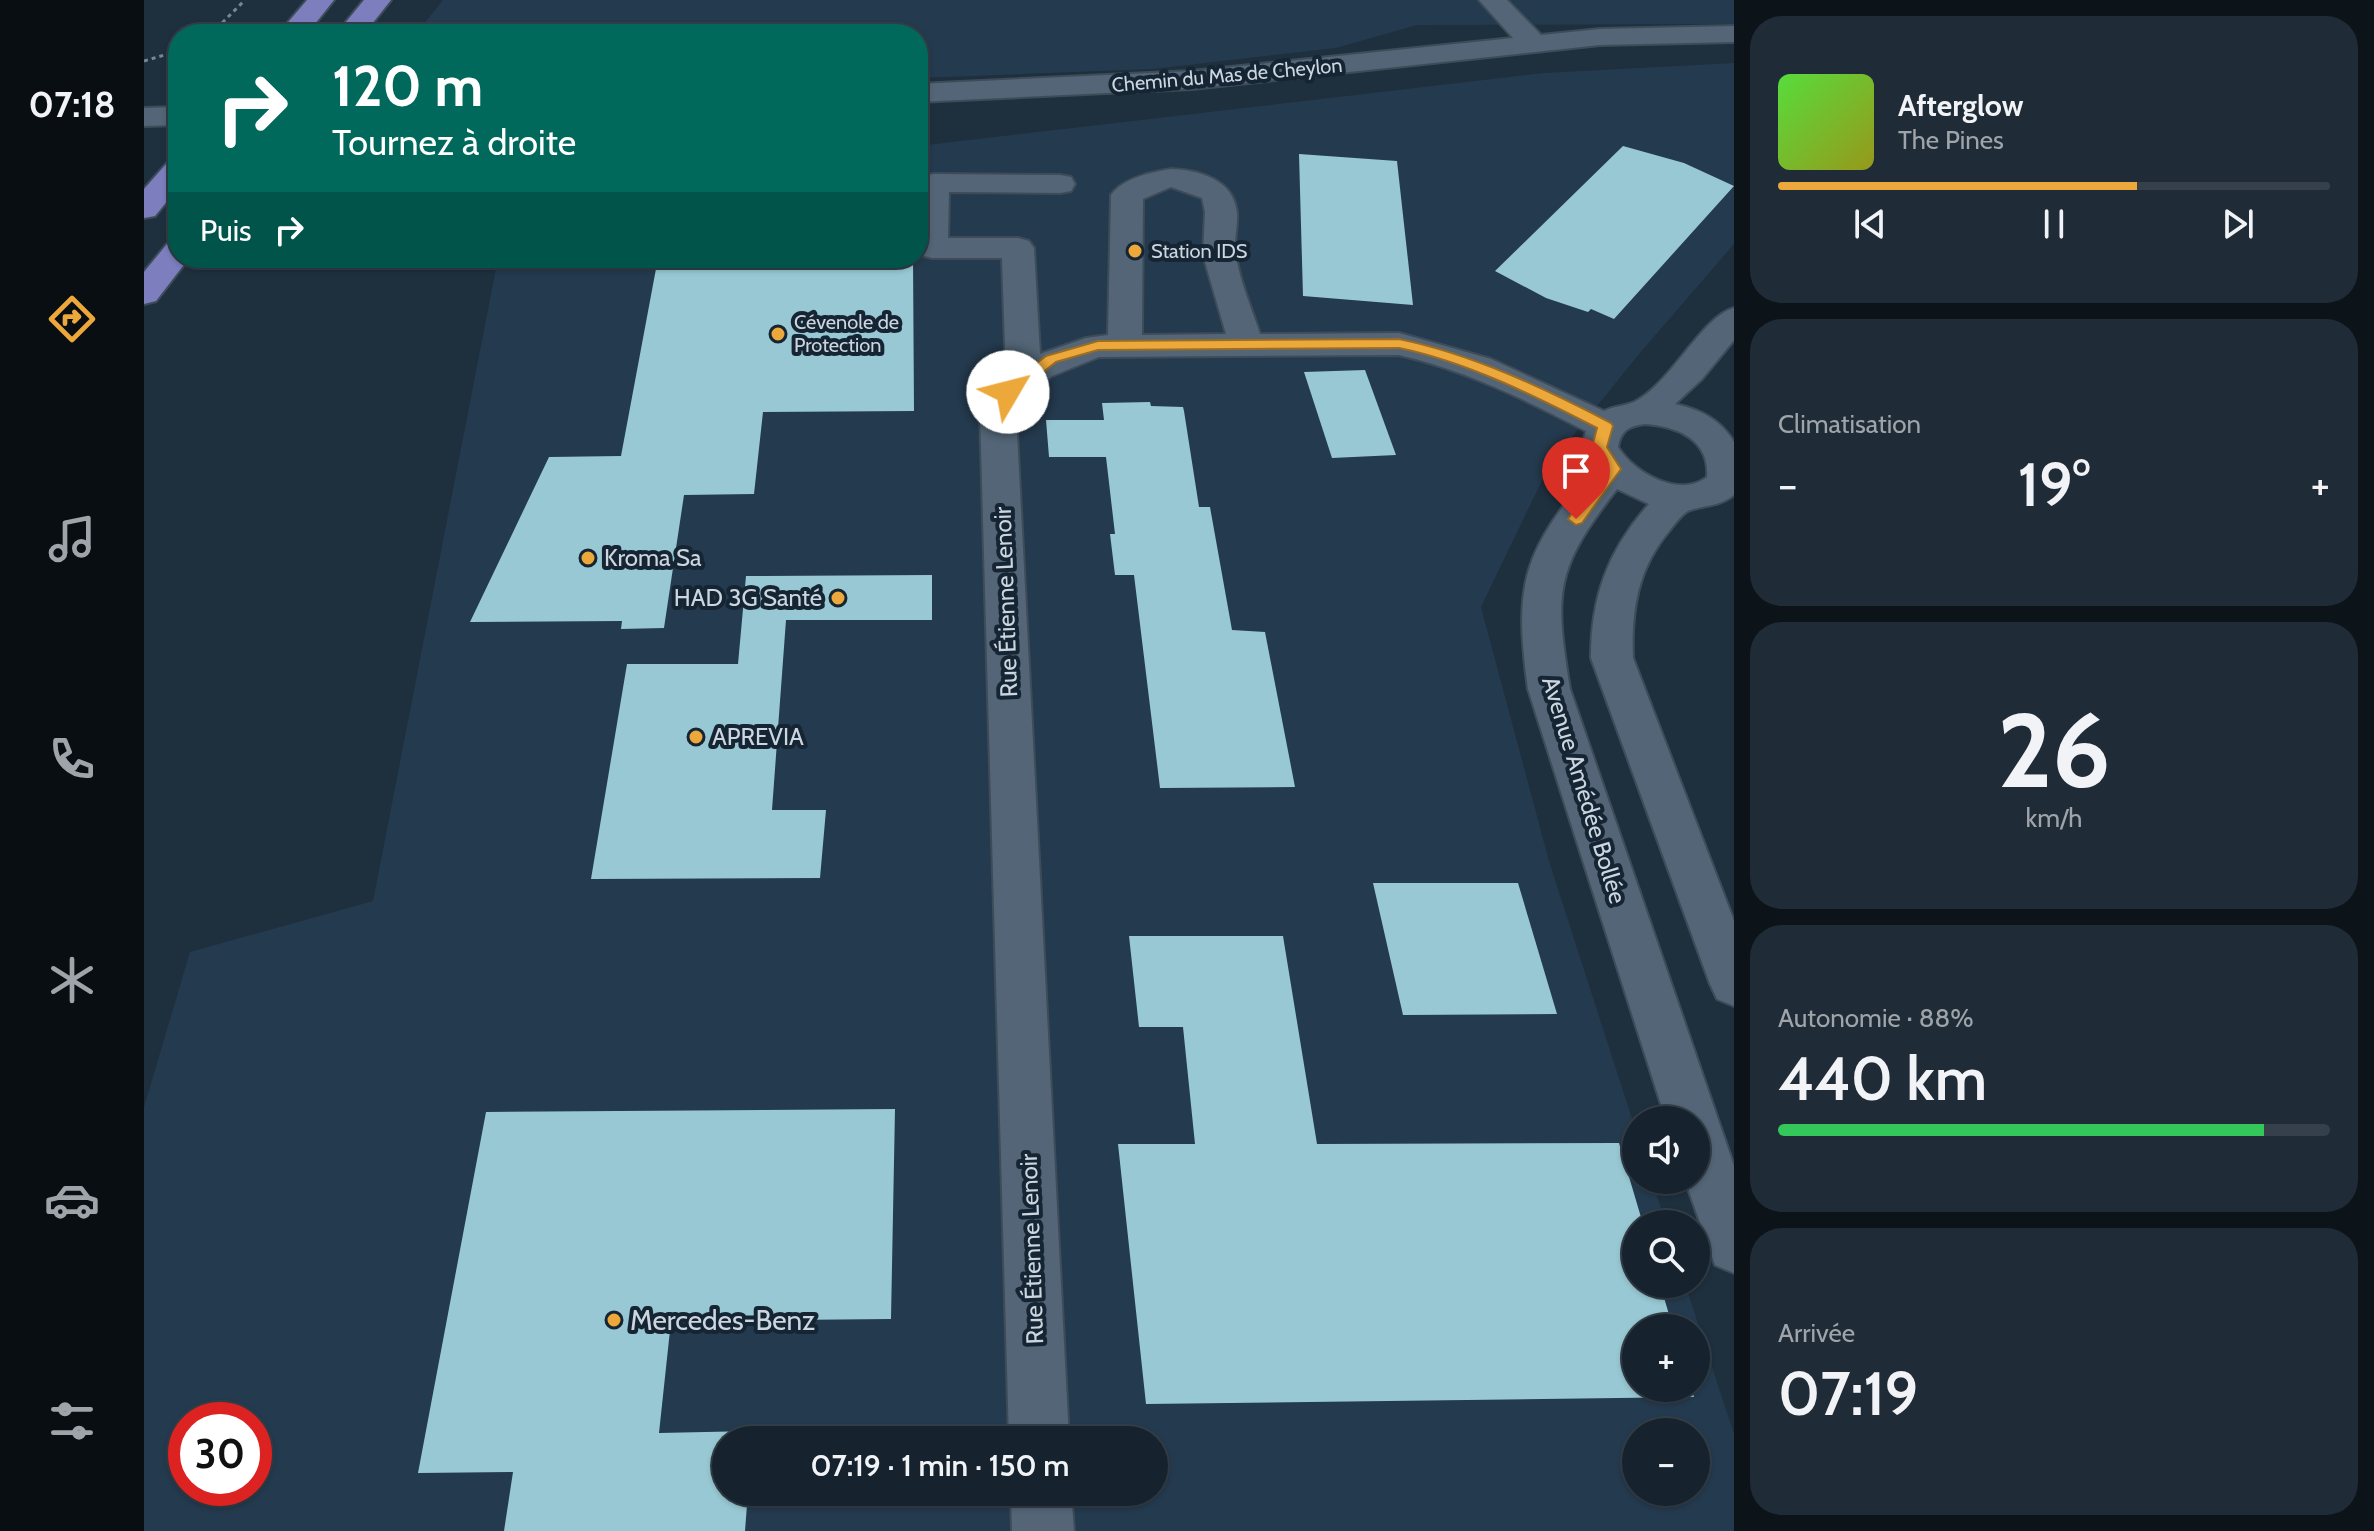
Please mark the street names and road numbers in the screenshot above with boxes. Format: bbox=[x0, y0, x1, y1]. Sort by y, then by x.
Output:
street label: Chemin du Mas de Cheylon bbox=[1111, 53, 1343, 97]
street label: Rue Étienne Lenoir bbox=[988, 506, 1023, 698]
street label: Avenue Amédée Bollée bbox=[1536, 673, 1633, 907]
street label: Rue Étienne Lenoir bbox=[1014, 1153, 1049, 1345]

